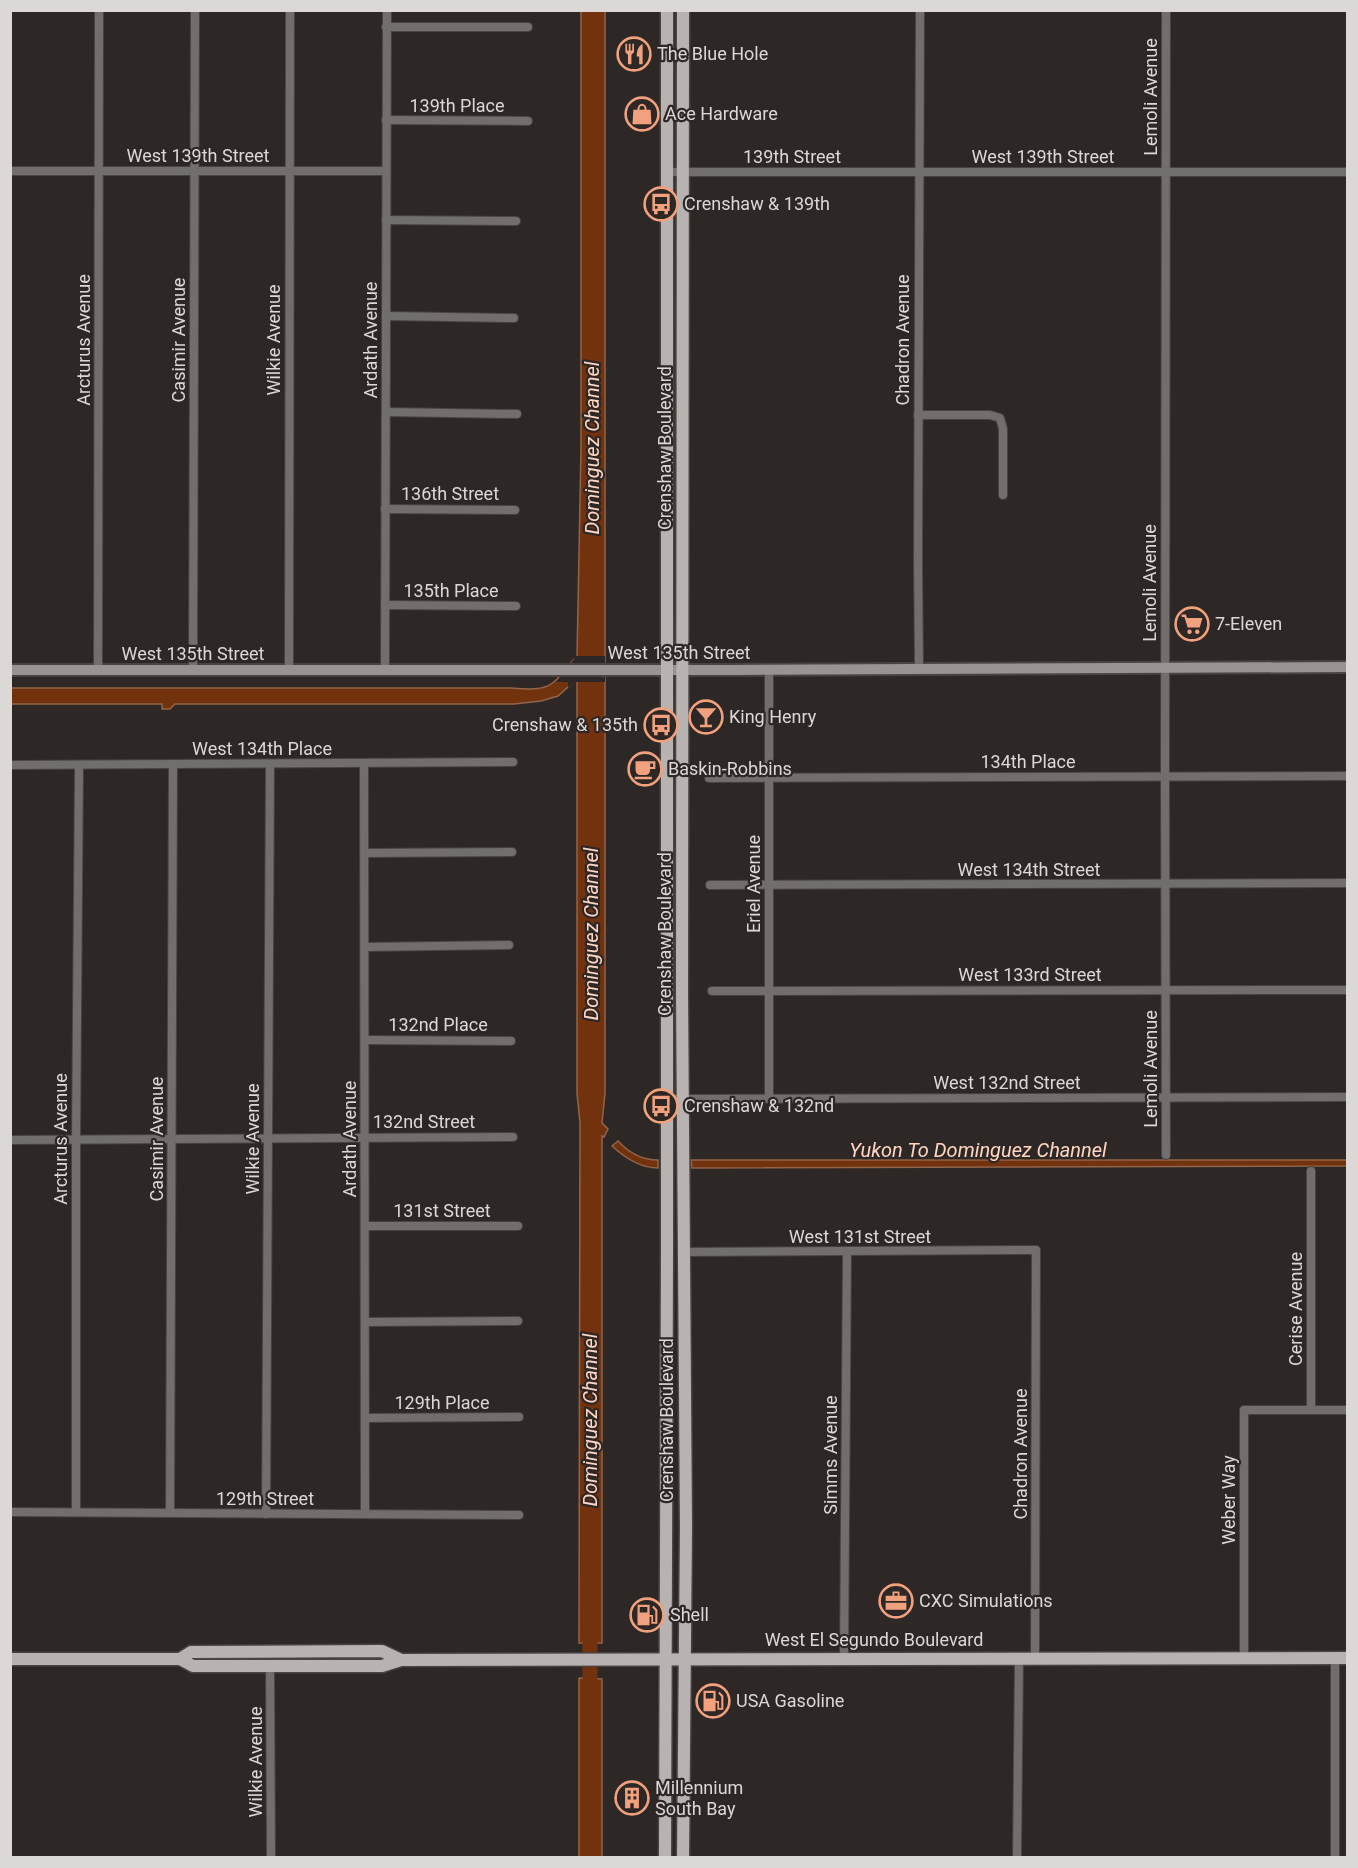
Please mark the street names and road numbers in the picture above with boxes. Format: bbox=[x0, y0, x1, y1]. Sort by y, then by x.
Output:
street label: Lemoli Avenue bbox=[1140, 38, 1161, 156]
street label: 139th Place bbox=[409, 95, 505, 116]
street label: West 139th Street bbox=[127, 145, 270, 166]
street label: 139th Street bbox=[743, 146, 841, 167]
street label: West 139th Street bbox=[972, 146, 1115, 167]
street label: Arcturus Avenue bbox=[73, 274, 94, 406]
street label: Chadron Avenue bbox=[892, 274, 913, 406]
street label: Casimir Avenue bbox=[168, 278, 189, 402]
street label: Ardath Avenue bbox=[360, 282, 381, 398]
street label: Wilkie Avenue bbox=[263, 284, 284, 396]
street label: Crenshaw Boulevard bbox=[654, 366, 675, 530]
street label: 136th Street bbox=[401, 483, 499, 504]
street label: Lemoli Avenue bbox=[1139, 524, 1160, 642]
street label: 135th Place bbox=[403, 580, 499, 601]
street label: West 135th Street bbox=[608, 642, 751, 663]
street label: West 135th Street bbox=[122, 643, 265, 664]
street label: West 134th Place bbox=[192, 738, 332, 759]
street label: 134th Place bbox=[980, 751, 1076, 772]
street label: Eriel Avenue bbox=[743, 835, 764, 933]
street label: Crenshaw Boulevard bbox=[654, 852, 675, 1016]
street label: West 134th Street bbox=[958, 859, 1101, 880]
street label: West 133rd Street bbox=[958, 964, 1102, 985]
street label: Lemoli Avenue bbox=[1140, 1010, 1161, 1128]
street label: 132nd Place bbox=[388, 1014, 488, 1035]
street label: West 132nd Street bbox=[933, 1072, 1081, 1093]
street label: Arcturus Avenue bbox=[50, 1073, 71, 1205]
street label: Casimir Avenue bbox=[146, 1077, 167, 1201]
street label: Ardath Avenue bbox=[339, 1081, 360, 1197]
street label: Wilkie Avenue bbox=[242, 1083, 263, 1195]
street label: 132nd Street bbox=[373, 1111, 475, 1132]
street label: 131st Street bbox=[393, 1200, 491, 1221]
street label: West 131st Street bbox=[789, 1226, 931, 1247]
street label: Cerise Avenue bbox=[1285, 1252, 1306, 1366]
street label: Crenshaw Boulevard bbox=[656, 1338, 677, 1502]
street label: Chadron Avenue bbox=[1010, 1388, 1031, 1520]
street label: 129th Place bbox=[394, 1392, 490, 1413]
street label: Simms Avenue bbox=[820, 1395, 841, 1515]
street label: Weber Way bbox=[1218, 1455, 1239, 1545]
street label: 129th Street bbox=[216, 1488, 314, 1509]
street label: West El Segundo Boulevard bbox=[765, 1629, 983, 1650]
street label: Wilkie Avenue bbox=[245, 1706, 266, 1818]

